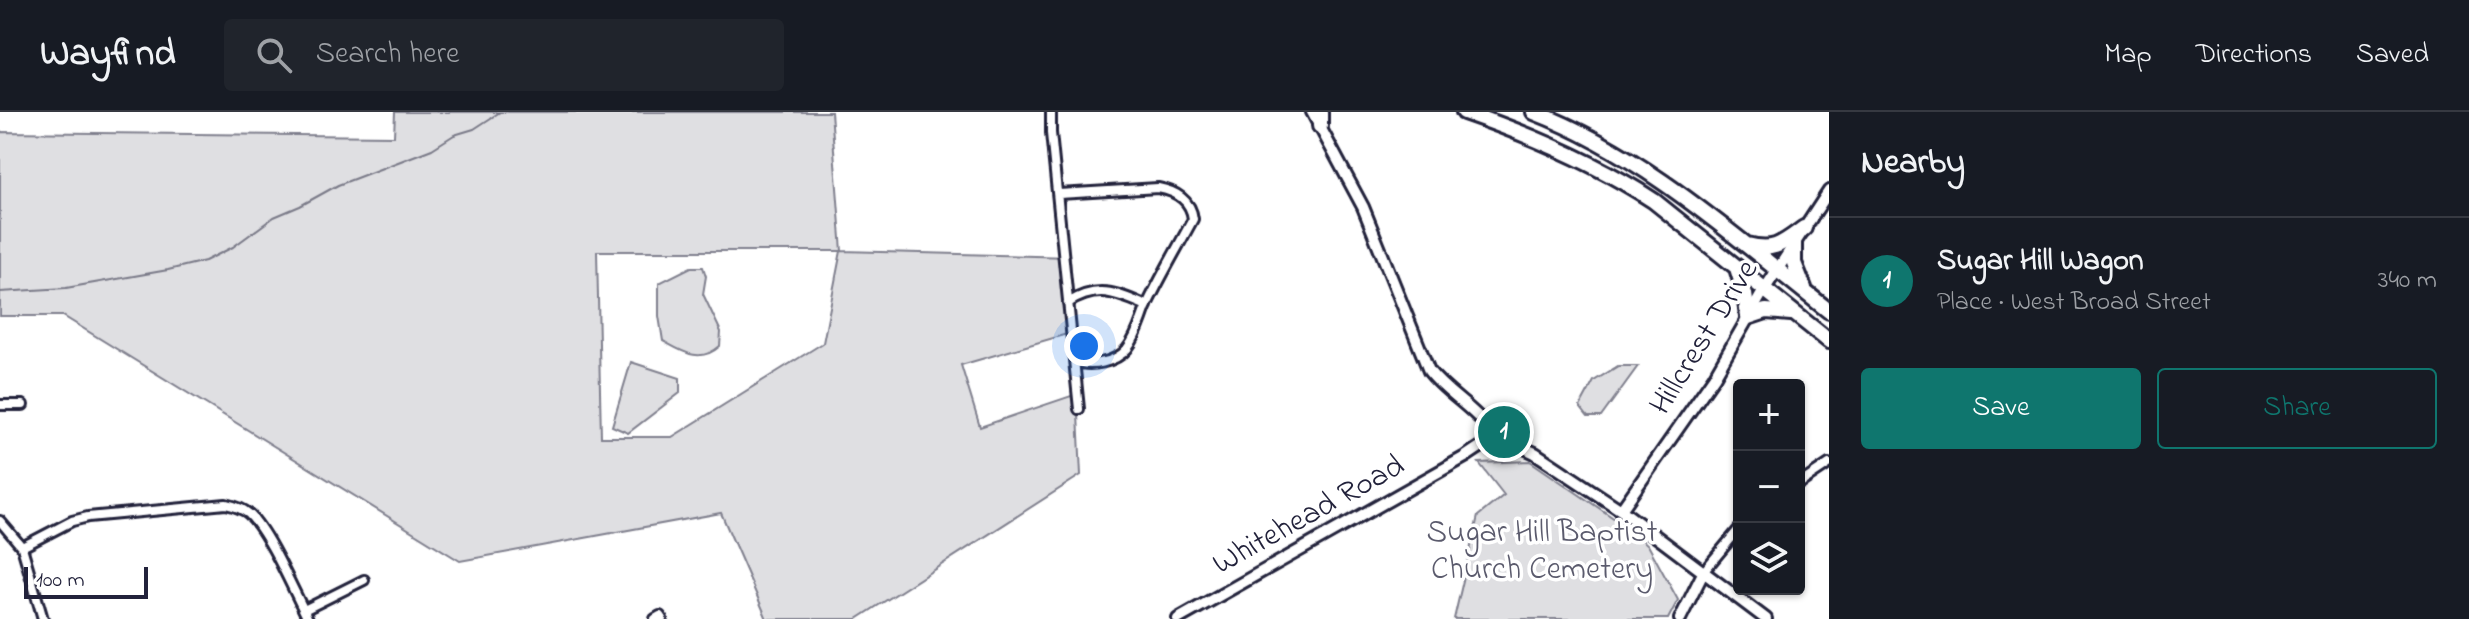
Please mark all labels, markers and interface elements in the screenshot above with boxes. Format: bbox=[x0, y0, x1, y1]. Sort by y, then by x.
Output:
search box bbox=[224, 19, 784, 91]
text: Wayfind bbox=[40, 27, 176, 83]
icon: search bbox=[252, 33, 296, 77]
text: Search here bbox=[316, 33, 459, 77]
text: Map bbox=[2104, 35, 2152, 76]
text: Directions bbox=[2196, 35, 2312, 76]
text: Saved bbox=[2356, 35, 2429, 76]
text: Nearby bbox=[1861, 139, 1965, 189]
text: Sugar Hill Wagon bbox=[1937, 240, 2144, 284]
street label: Hillcrest Drive bbox=[1639, 251, 1772, 425]
text: 1 bbox=[1883, 262, 1891, 300]
text: 340 m bbox=[2378, 262, 2437, 300]
text: Place · West Broad Street bbox=[1937, 284, 2211, 322]
your location bbox=[1064, 326, 1104, 366]
button: Save bbox=[1861, 368, 2141, 449]
button: Share bbox=[2157, 368, 2437, 449]
map controls bbox=[1733, 379, 1805, 595]
button: + bbox=[1733, 379, 1805, 451]
pin: 1 bbox=[1478, 402, 1530, 462]
street label: Whitehead Road bbox=[1204, 444, 1414, 588]
button: − bbox=[1733, 451, 1805, 523]
park label: Sugar Hill Baptist Church Cemetery bbox=[1426, 510, 1658, 594]
button: layers bbox=[1733, 523, 1805, 595]
scale bar bbox=[24, 563, 148, 599]
text: 100 m bbox=[36, 565, 85, 597]

